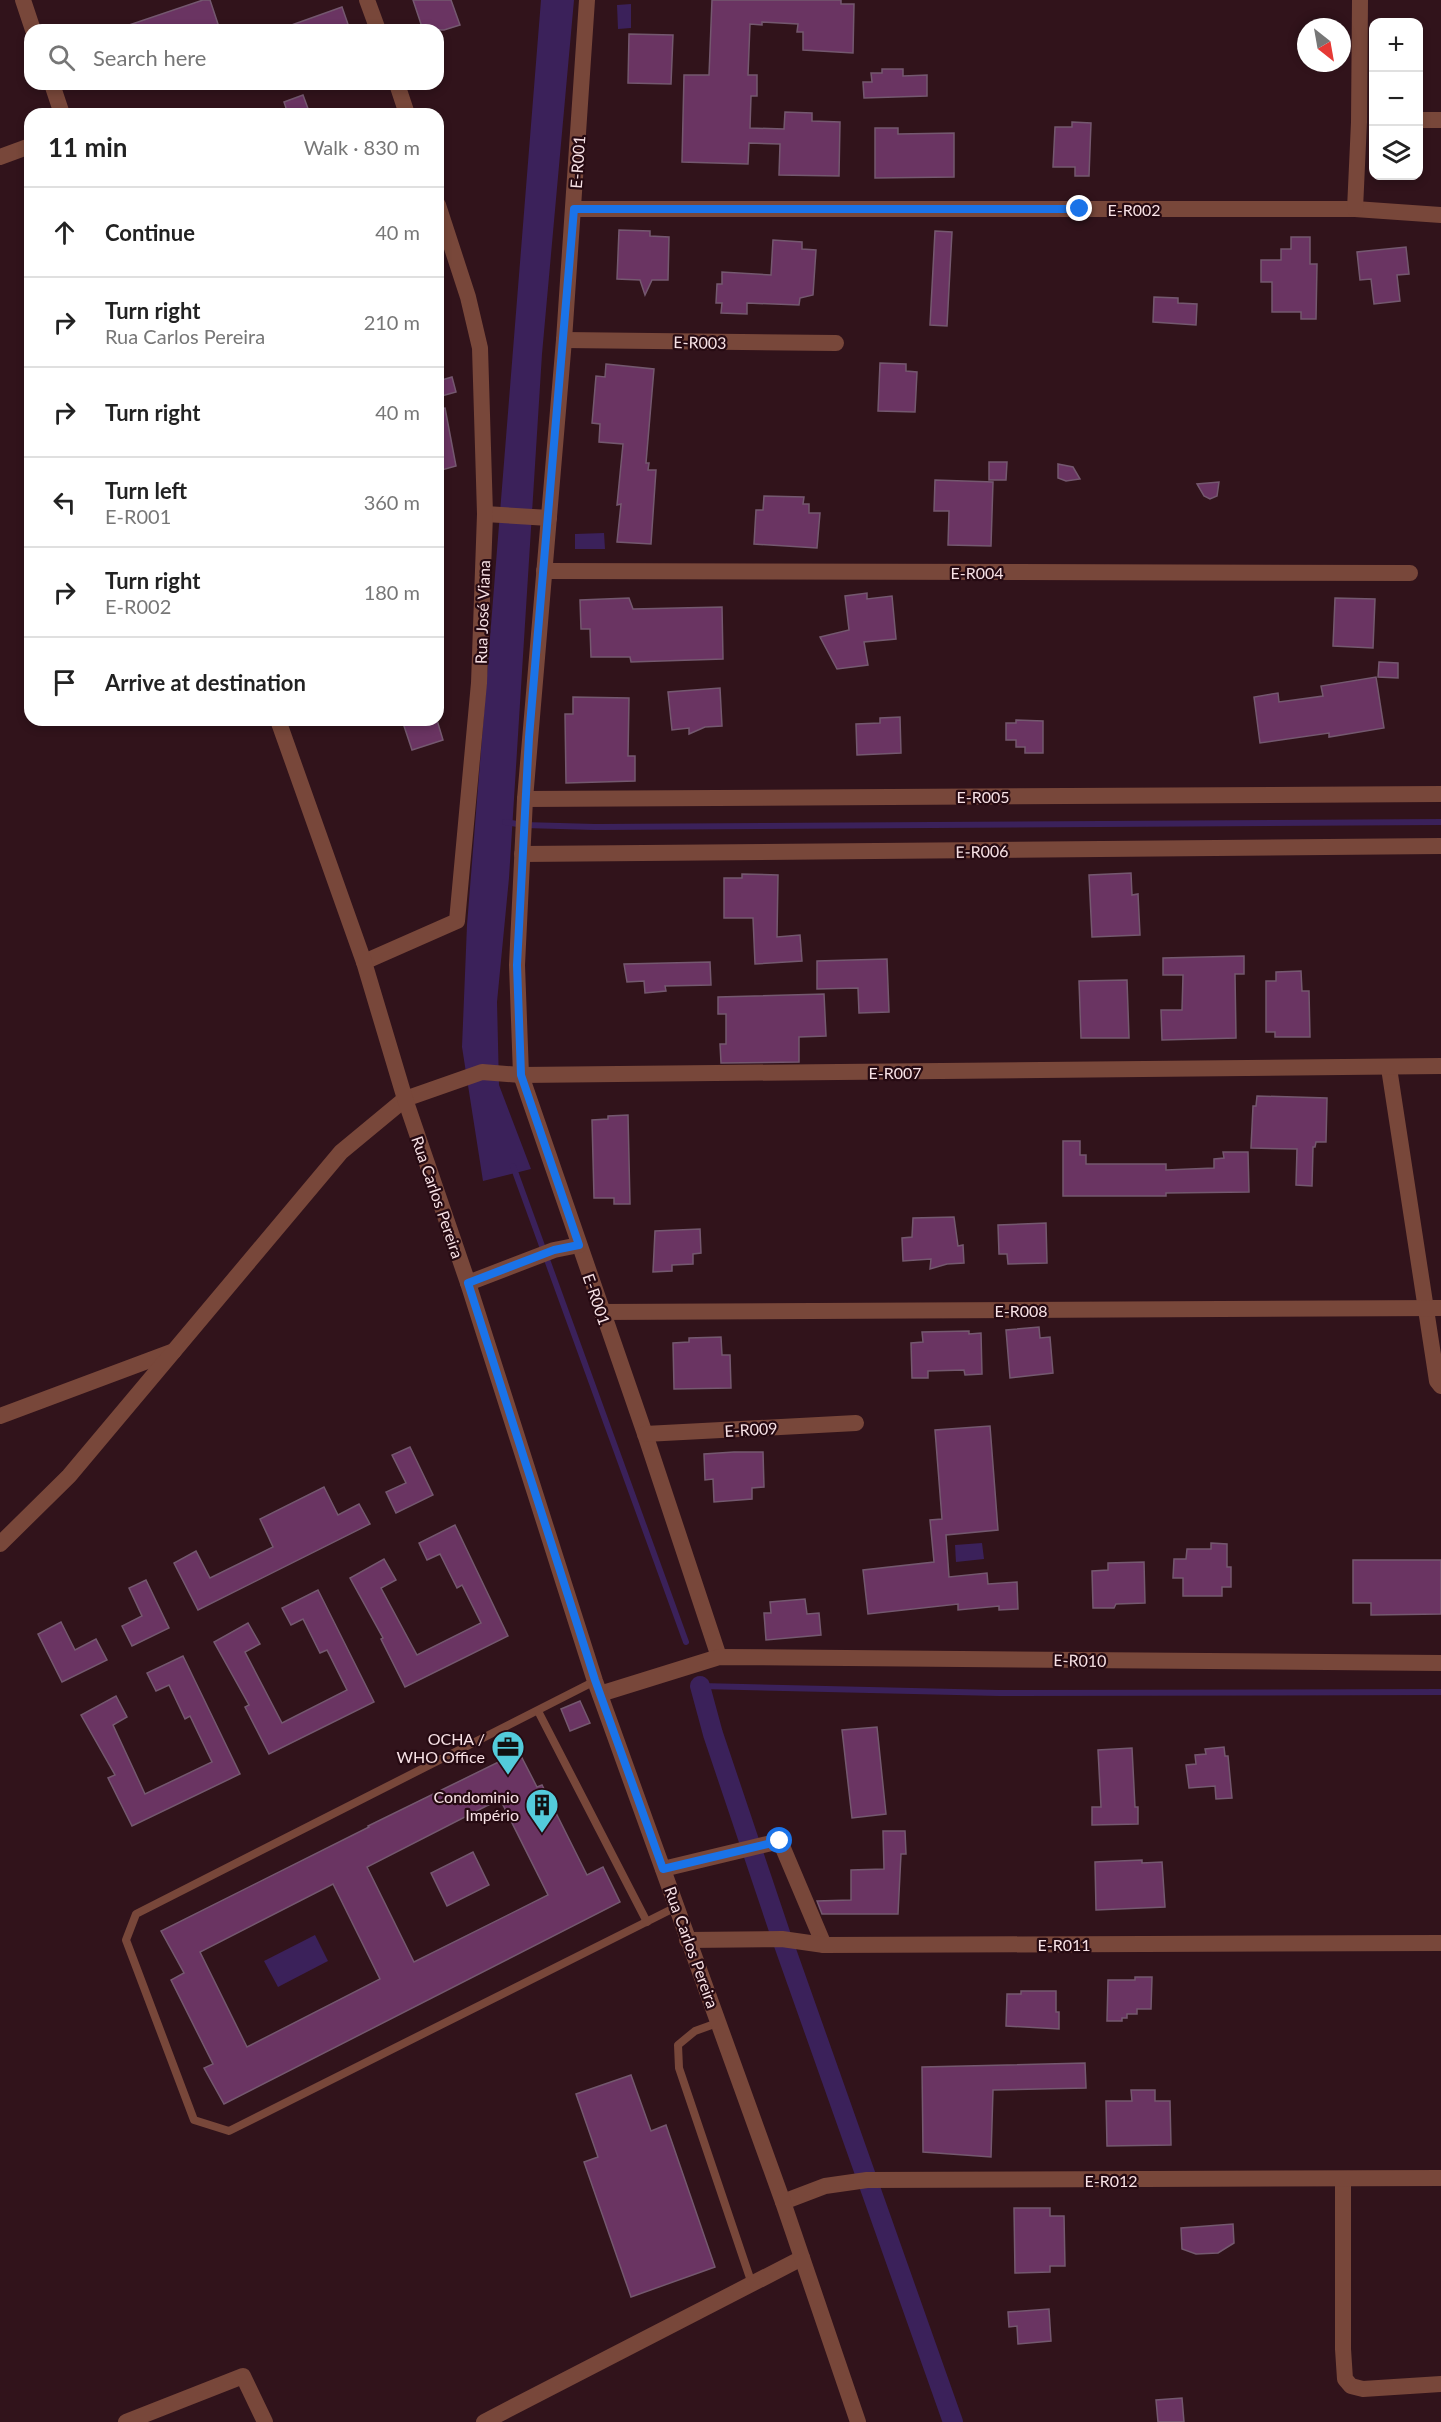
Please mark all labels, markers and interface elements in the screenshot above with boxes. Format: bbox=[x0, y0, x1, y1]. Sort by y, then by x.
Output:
north arrow bbox=[1297, 18, 1351, 72]
map controls bbox=[1369, 18, 1423, 180]
button: + bbox=[1369, 18, 1423, 72]
search box bbox=[24, 24, 444, 90]
icon: search bbox=[45, 41, 78, 74]
text: Search here bbox=[93, 44, 206, 71]
button: − bbox=[1369, 72, 1423, 126]
button: layers bbox=[1369, 126, 1423, 180]
text: 11 min bbox=[48, 131, 128, 163]
text: Walk · 830 m bbox=[304, 135, 420, 159]
street label: E-R001 bbox=[566, 135, 588, 189]
route end bbox=[1066, 195, 1092, 221]
street label: E-R002 bbox=[1107, 200, 1161, 219]
icon: ahead bbox=[48, 216, 81, 249]
text: Continue bbox=[105, 219, 195, 246]
text: 40 m bbox=[375, 220, 420, 244]
text: Turn right bbox=[105, 297, 200, 324]
icon: right bbox=[48, 306, 81, 339]
text: 210 m bbox=[364, 310, 420, 334]
text: Rua Carlos Pereira bbox=[105, 324, 265, 348]
street label: E-R003 bbox=[673, 332, 727, 352]
icon: right bbox=[48, 396, 81, 429]
text: Turn right bbox=[105, 399, 200, 426]
text: 40 m bbox=[375, 400, 420, 424]
text: Turn left bbox=[105, 477, 187, 504]
icon: left bbox=[48, 486, 81, 519]
text: 360 m bbox=[364, 490, 420, 514]
text: E-R001 bbox=[105, 504, 171, 528]
street label: Rua José Viana bbox=[471, 560, 493, 664]
street label: E-R004 bbox=[950, 563, 1004, 582]
text: Turn right bbox=[105, 567, 200, 594]
icon: right bbox=[48, 576, 81, 609]
text: 180 m bbox=[364, 580, 420, 604]
text: E-R002 bbox=[105, 594, 171, 618]
icon: arrive bbox=[48, 666, 81, 699]
text: Arrive at destination bbox=[105, 669, 306, 696]
street label: E-R005 bbox=[956, 787, 1010, 806]
street label: E-R006 bbox=[955, 841, 1009, 861]
street label: E-R007 bbox=[868, 1063, 922, 1082]
street label: Rua Carlos Pereira bbox=[408, 1133, 468, 1261]
street label: E-R001 bbox=[579, 1271, 615, 1327]
street label: E-R008 bbox=[994, 1301, 1048, 1320]
street label: E-R009 bbox=[724, 1418, 778, 1440]
street label: E-R010 bbox=[1053, 1650, 1107, 1670]
place label: OCHA / WHO Office bbox=[396, 1729, 485, 1766]
office icon: OCHA / WHO Office bbox=[490, 1729, 526, 1776]
place label: Condominio Império bbox=[434, 1787, 519, 1824]
building icon: Condominio Império bbox=[524, 1787, 560, 1834]
route start bbox=[766, 1827, 792, 1853]
street label: Rua Carlos Pereira bbox=[661, 1884, 723, 2010]
street label: E-R011 bbox=[1037, 1935, 1091, 1954]
street label: E-R012 bbox=[1084, 2171, 1138, 2190]

